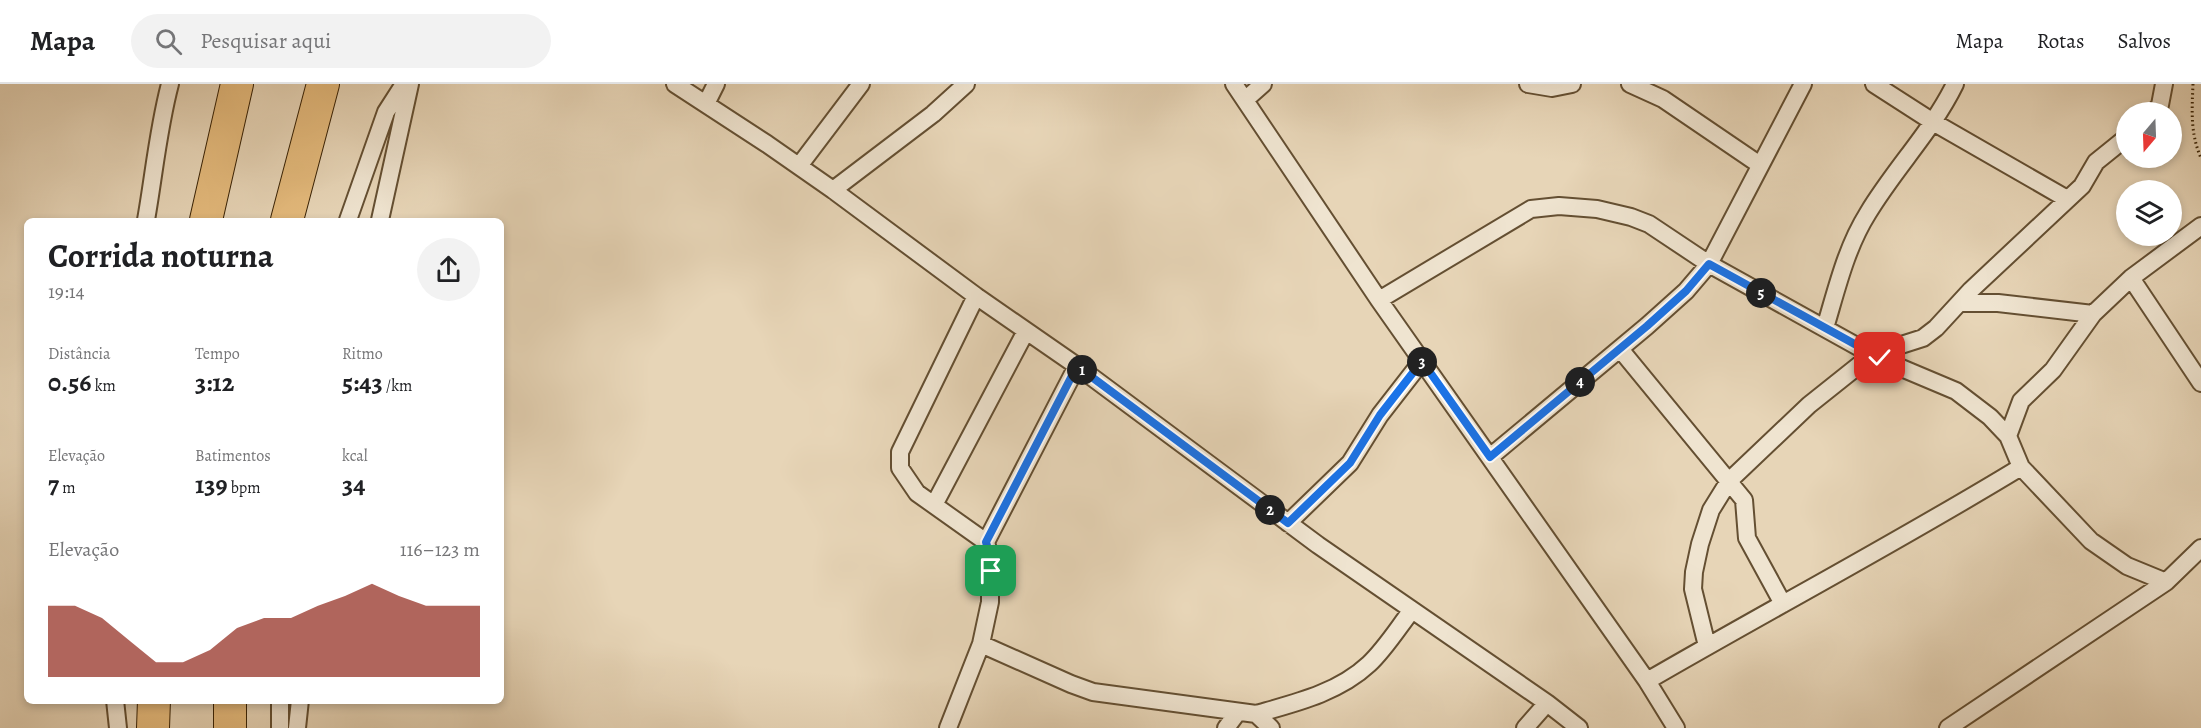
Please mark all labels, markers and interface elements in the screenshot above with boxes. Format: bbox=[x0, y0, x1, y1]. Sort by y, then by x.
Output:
search box bbox=[131, 14, 551, 68]
text: Mapa bbox=[30, 22, 95, 60]
icon: search bbox=[152, 25, 185, 58]
text: Pesquisar aqui bbox=[200, 26, 331, 56]
text: Mapa bbox=[1955, 27, 2004, 55]
text: Rotas bbox=[2037, 27, 2084, 55]
text: Salvos bbox=[2117, 27, 2171, 55]
north arrow bbox=[2116, 102, 2182, 168]
map controls bbox=[2116, 102, 2182, 246]
button: layers bbox=[2116, 180, 2182, 246]
text: Corrida noturna bbox=[48, 233, 274, 278]
button: share bbox=[417, 238, 480, 301]
text: 19:14 bbox=[48, 278, 85, 305]
pin: 5 bbox=[1746, 278, 1776, 308]
text: 5 bbox=[1758, 282, 1764, 304]
pin bbox=[1854, 332, 1905, 383]
icon: check bbox=[1863, 341, 1896, 374]
text: Distância bbox=[48, 343, 110, 365]
text: Tempo bbox=[195, 343, 240, 365]
text: Ritmo bbox=[342, 343, 383, 365]
pin: 3 bbox=[1407, 347, 1437, 377]
text: 3 bbox=[1419, 351, 1425, 373]
pin: 1 bbox=[1067, 355, 1097, 385]
text: 1 bbox=[1079, 359, 1085, 381]
text: 0.56 bbox=[48, 365, 91, 400]
text: 3:12 bbox=[195, 365, 234, 400]
text: 5:43 bbox=[342, 365, 383, 400]
pin: 4 bbox=[1565, 367, 1595, 397]
text: 4 bbox=[1576, 371, 1584, 393]
text: km bbox=[91, 375, 116, 397]
text: /km bbox=[383, 375, 412, 397]
text: Elevação bbox=[48, 445, 105, 467]
text: Batimentos bbox=[195, 445, 271, 467]
text: kcal bbox=[342, 445, 368, 467]
text: 7 bbox=[48, 467, 59, 502]
text: 139 bbox=[195, 467, 228, 502]
text: 34 bbox=[342, 467, 365, 502]
text: m bbox=[59, 477, 76, 499]
text: bpm bbox=[228, 477, 261, 499]
pin: 2 bbox=[1255, 495, 1285, 525]
text: 2 bbox=[1266, 499, 1274, 521]
text: Elevação bbox=[48, 536, 119, 563]
text: 116–123 m bbox=[400, 536, 480, 563]
pin bbox=[965, 545, 1016, 596]
icon: arrive bbox=[974, 554, 1007, 587]

